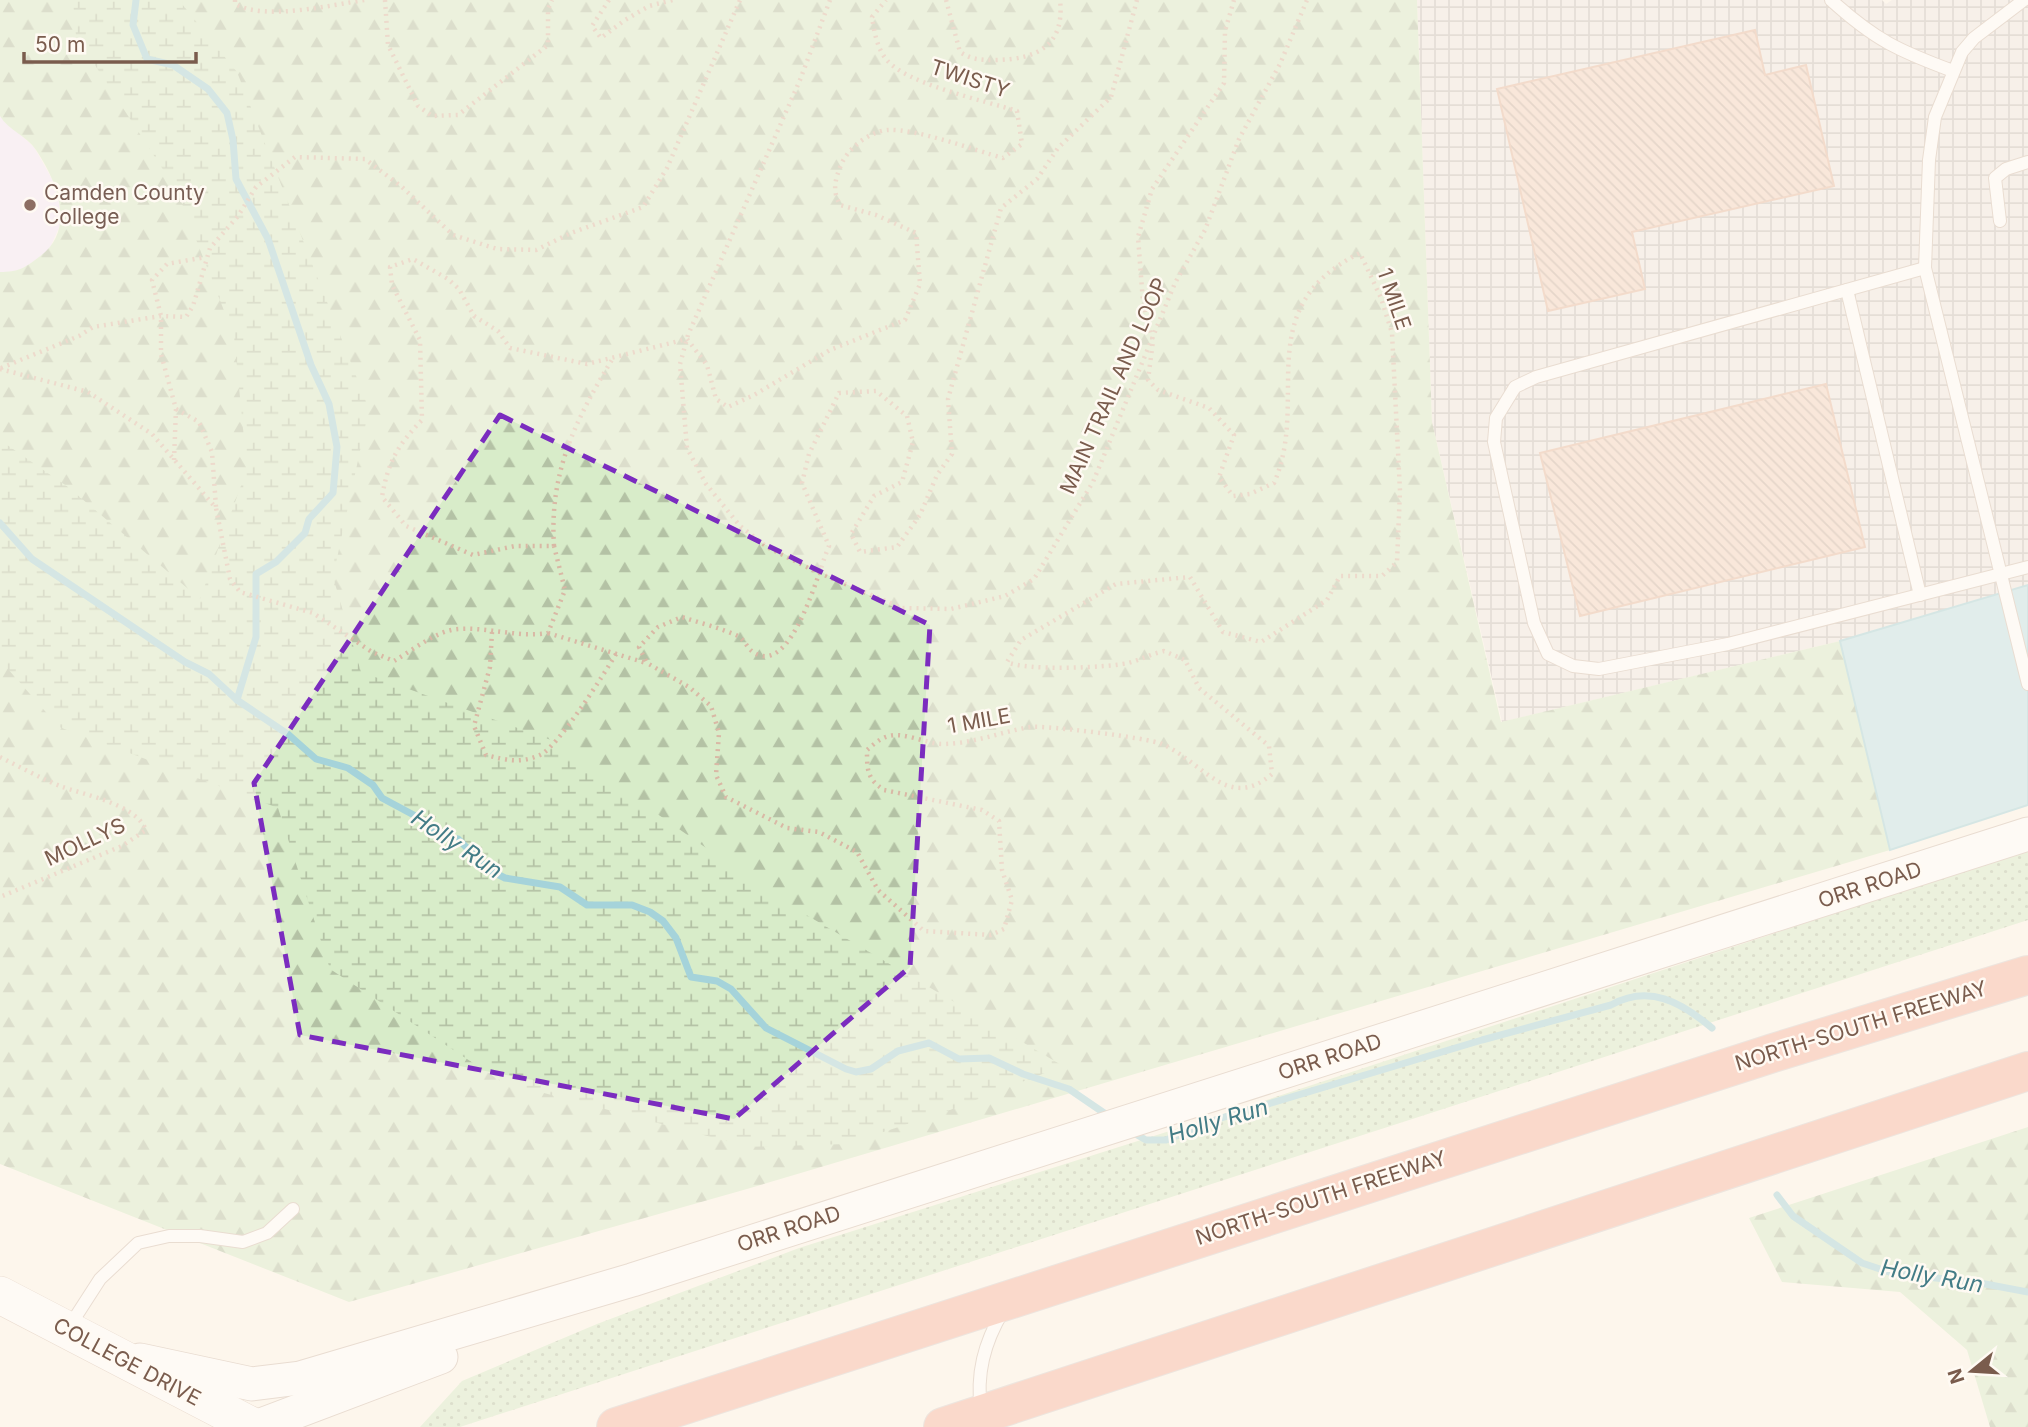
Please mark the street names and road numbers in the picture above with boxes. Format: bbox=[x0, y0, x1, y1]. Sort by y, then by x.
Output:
street label: TWISTY bbox=[927, 54, 1013, 103]
street label: 1 MILE bbox=[1372, 265, 1417, 333]
street label: MAIN TRAIL AND LOOP bbox=[1055, 274, 1173, 498]
street label: 1 MILE bbox=[945, 703, 1012, 738]
street label: MOLLYS bbox=[41, 812, 129, 871]
street label: ORR ROAD bbox=[1815, 856, 1925, 913]
street label: NORTH-SOUTH FREEWAY bbox=[1732, 975, 1990, 1076]
street label: ORR ROAD bbox=[1275, 1028, 1385, 1085]
street label: NORTH-SOUTH FREEWAY bbox=[1192, 1145, 1449, 1250]
street label: ORR ROAD bbox=[734, 1200, 844, 1257]
street label: COLLEGE DRIVE bbox=[49, 1312, 205, 1411]

